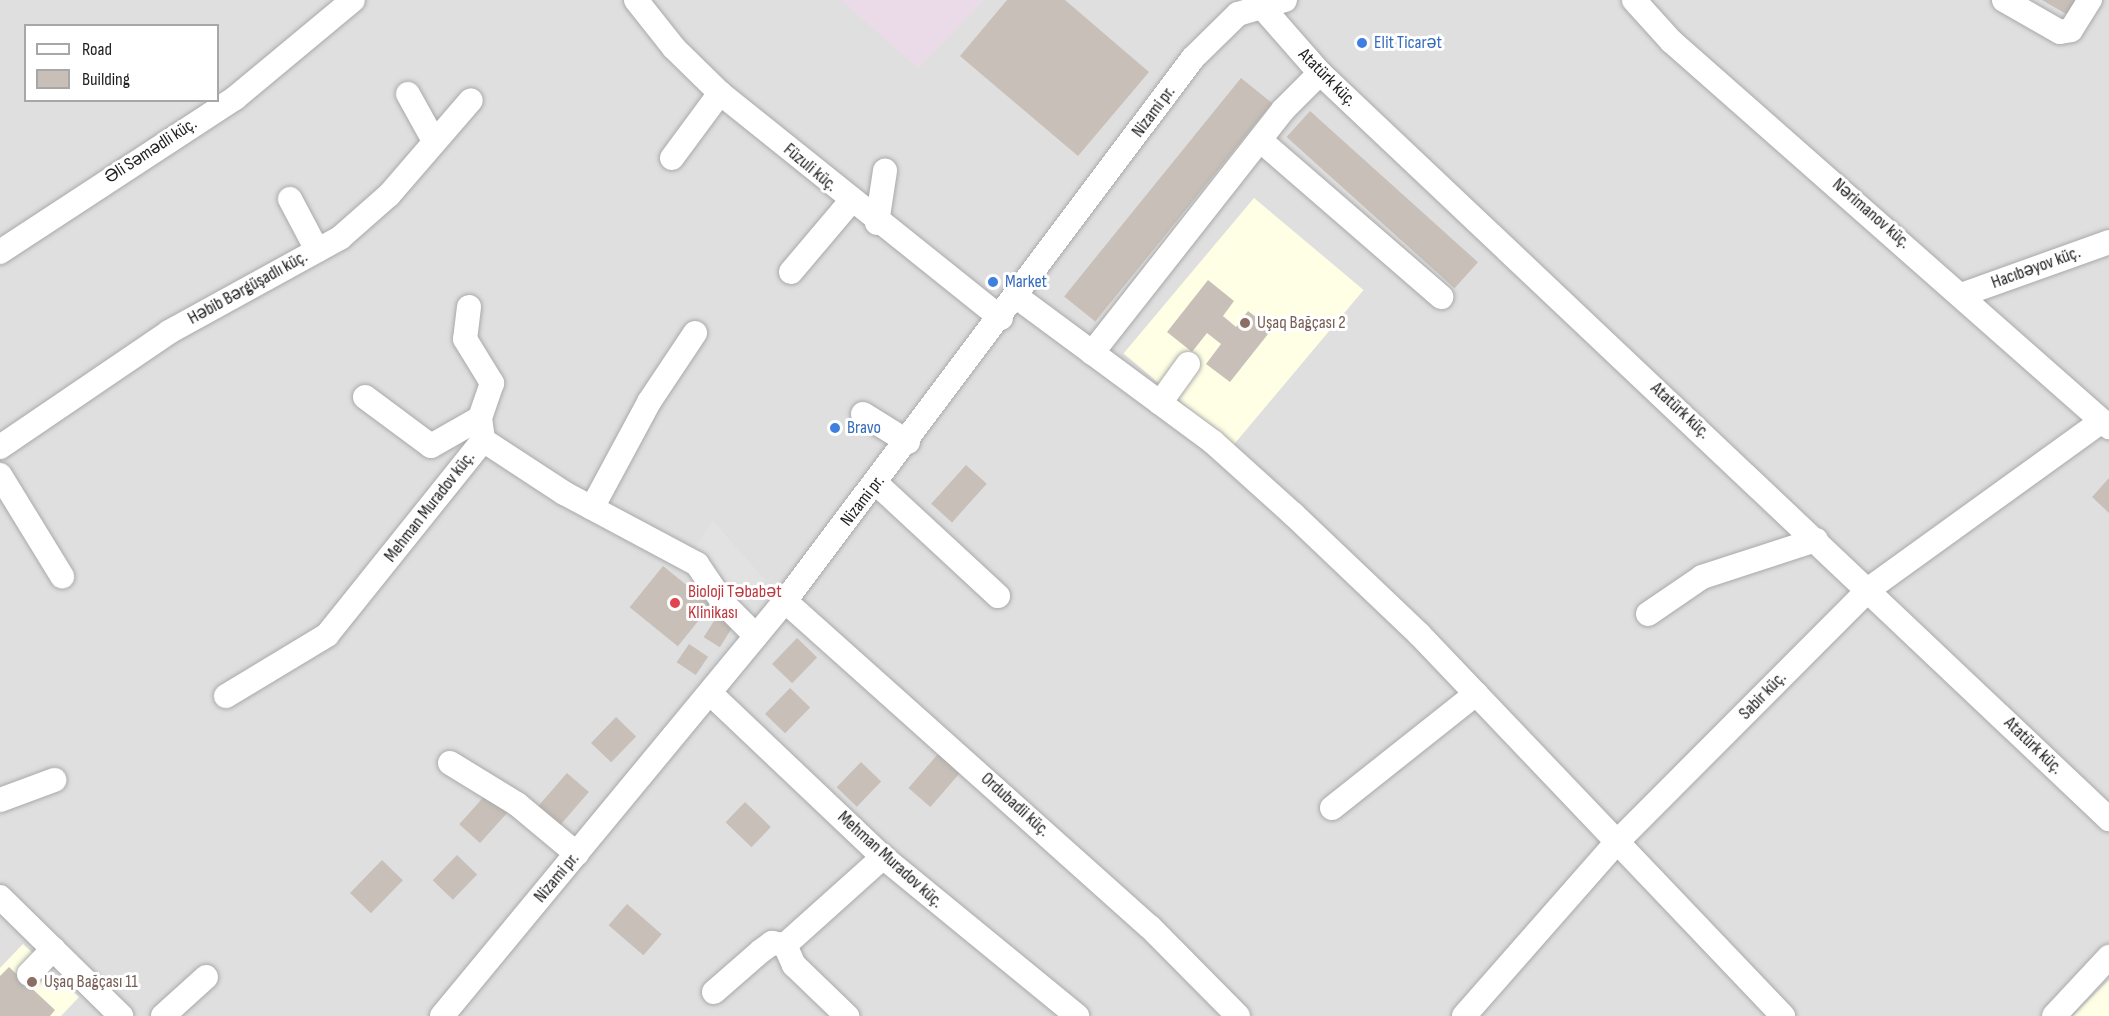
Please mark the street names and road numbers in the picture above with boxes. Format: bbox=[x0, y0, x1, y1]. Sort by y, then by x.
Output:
street label: Atatürk küç. bbox=[1293, 44, 1361, 112]
street label: Nizami pr. bbox=[1128, 82, 1180, 142]
street label: Əli Səmədli küç. bbox=[101, 113, 201, 189]
street label: Füzuli küç. bbox=[779, 139, 841, 197]
street label: Nərimanov küç. bbox=[1828, 174, 1914, 254]
street label: Hacıbəyov küç. bbox=[1988, 242, 2084, 294]
street label: Həbib Bərgüşadlı küç. bbox=[184, 246, 312, 330]
street label: Atatürk küç. bbox=[1646, 378, 1714, 444]
street label: Mehman Muradov küç. bbox=[380, 447, 480, 567]
street label: Nizami pr. bbox=[836, 471, 890, 531]
street label: Sabir küç. bbox=[1735, 667, 1791, 725]
street label: Atatürk küç. bbox=[1999, 713, 2067, 779]
street label: Ordubadii küç. bbox=[976, 768, 1054, 842]
street label: Mehman Muradov küç. bbox=[833, 807, 947, 913]
street label: Nizami pr. bbox=[530, 849, 584, 907]

